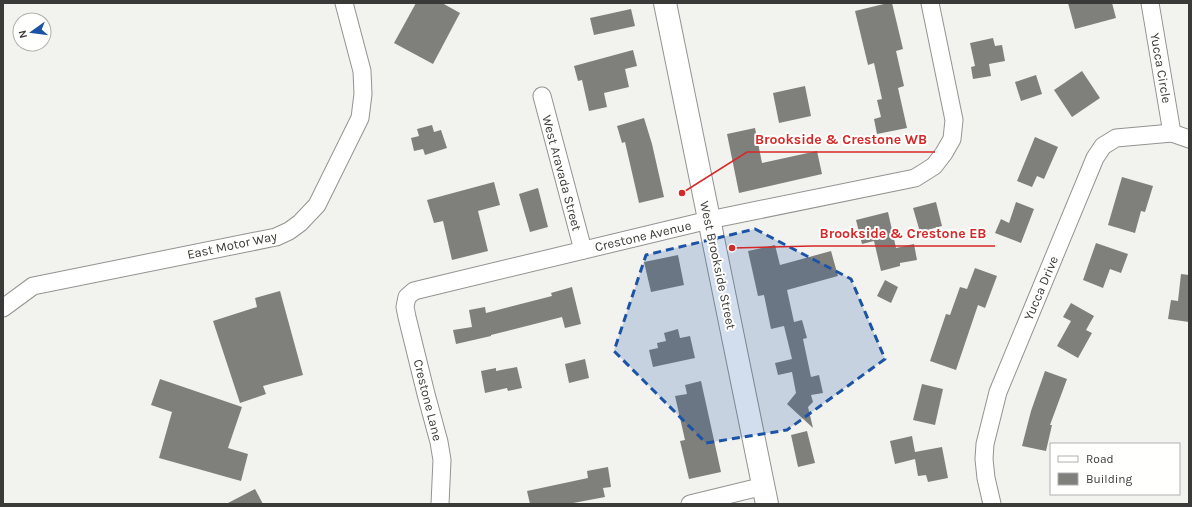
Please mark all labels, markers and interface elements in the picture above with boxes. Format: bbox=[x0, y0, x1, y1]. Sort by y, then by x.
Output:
north arrow bbox=[12, 12, 52, 52]
text: N bbox=[16, 29, 30, 40]
street label: Yucca Circle bbox=[1147, 32, 1175, 105]
street label: West Aravada Street bbox=[539, 113, 585, 233]
callout: Brookside & Crestone WB bbox=[747, 126, 935, 152]
text: Brookside & Crestone WB bbox=[755, 131, 927, 148]
street label: West Brookside Street bbox=[697, 199, 739, 331]
street label: Crestone Avenue bbox=[593, 218, 693, 254]
callout: Brookside & Crestone EB bbox=[812, 220, 995, 246]
text: Brookside & Crestone EB bbox=[820, 225, 986, 242]
street label: East Motor Way bbox=[186, 228, 278, 262]
street label: Yucca Drive bbox=[1021, 253, 1061, 322]
street label: Crestone Lane bbox=[411, 358, 445, 443]
legend bbox=[1050, 443, 1180, 495]
text: Road bbox=[1086, 452, 1114, 466]
text: Building bbox=[1086, 472, 1133, 486]

